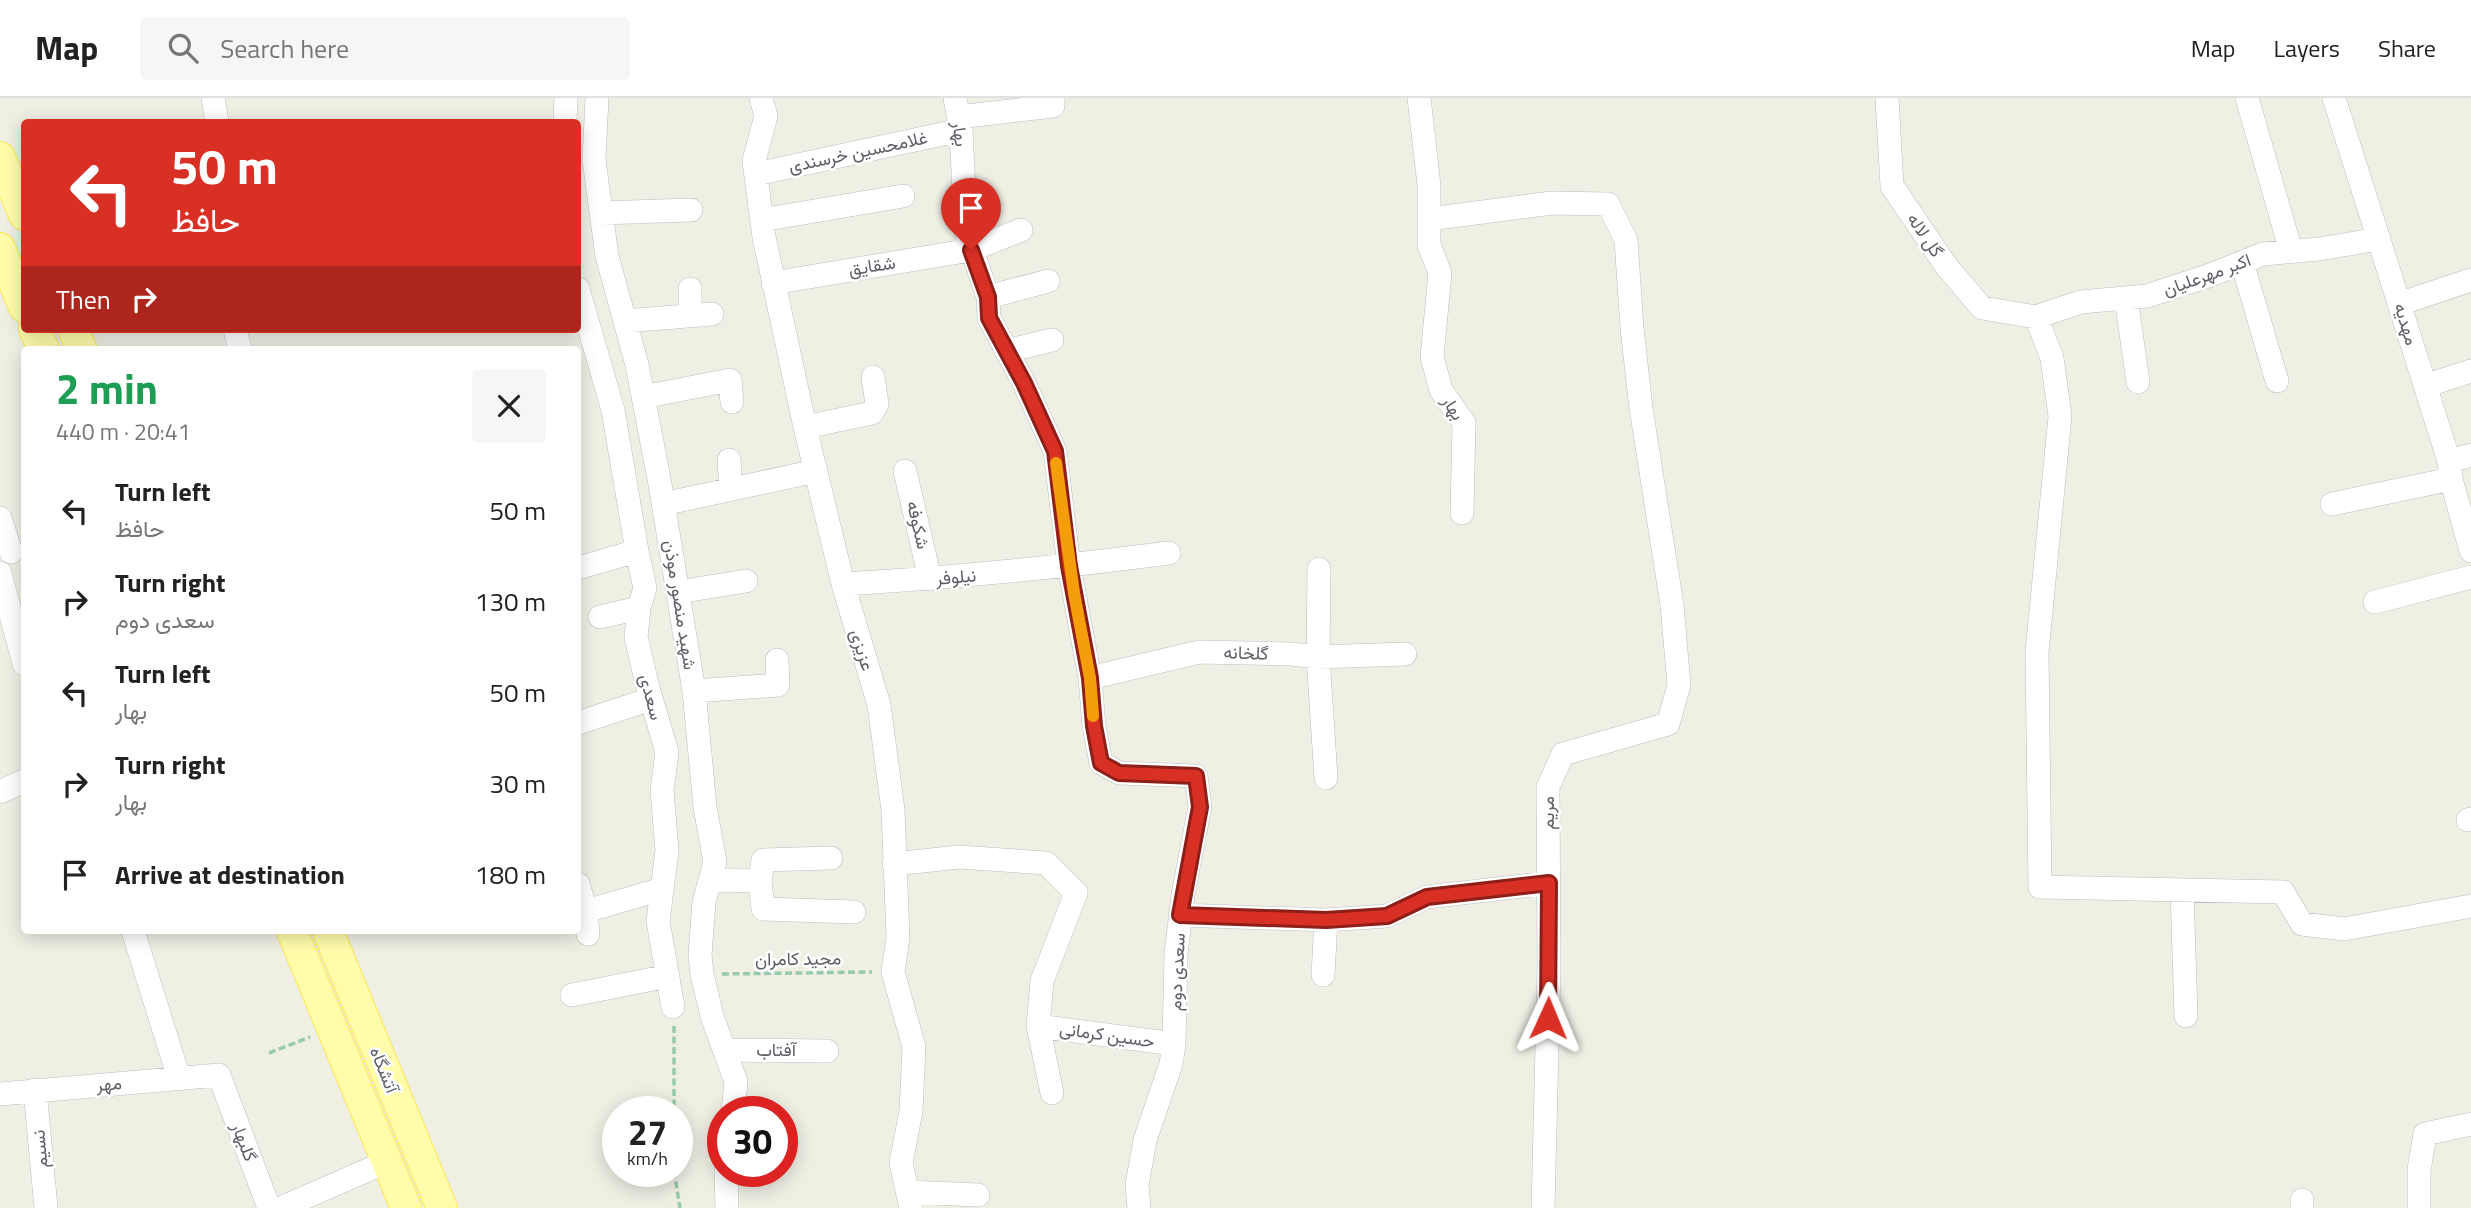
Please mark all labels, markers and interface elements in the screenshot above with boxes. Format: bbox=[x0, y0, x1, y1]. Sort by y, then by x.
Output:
search box bbox=[140, 17, 630, 80]
text: Map bbox=[35, 23, 98, 73]
icon: search bbox=[164, 29, 202, 67]
text: Search here bbox=[220, 29, 349, 68]
text: Map bbox=[2191, 30, 2236, 66]
text: Layers bbox=[2274, 30, 2340, 66]
text: Share bbox=[2378, 30, 2436, 66]
street label: بهار bbox=[945, 119, 975, 148]
street label: غلامحسین خرسندی bbox=[786, 124, 930, 179]
text: 50 m bbox=[171, 128, 278, 203]
icon: left bbox=[56, 147, 147, 238]
pin bbox=[941, 178, 1001, 250]
icon: arrive bbox=[952, 189, 990, 227]
text: حافظ bbox=[171, 196, 240, 244]
street label: گل لاله bbox=[1901, 207, 1950, 262]
street label: اکبر مهرعلیان bbox=[2159, 246, 2255, 303]
street label: شقایق bbox=[846, 248, 897, 283]
text: Then bbox=[56, 280, 111, 319]
icon: right bbox=[125, 280, 163, 318]
street label: مهدیه bbox=[2387, 299, 2426, 348]
text: 2 min bbox=[56, 356, 158, 420]
button: close bbox=[472, 369, 546, 443]
street label: بهار bbox=[1435, 389, 1472, 426]
text: 440 m · 20:41 bbox=[56, 414, 191, 449]
text: Turn left bbox=[115, 472, 210, 511]
text: 50 m bbox=[489, 491, 546, 530]
icon: left bbox=[56, 492, 94, 530]
street label: شکوفه bbox=[900, 498, 937, 552]
text: حافظ bbox=[115, 511, 165, 546]
street label: شهید منصور موذن bbox=[657, 538, 704, 672]
street label: نیلوفر bbox=[934, 561, 977, 592]
text: Turn right bbox=[115, 563, 226, 602]
text: 130 m bbox=[475, 582, 546, 621]
icon: right bbox=[56, 583, 94, 621]
text: سعدی دوم bbox=[115, 602, 215, 637]
street label: عزیزی bbox=[843, 626, 882, 674]
street label: گلخانه bbox=[1223, 638, 1269, 667]
text: Turn left bbox=[115, 654, 210, 693]
street label: سعدی bbox=[632, 671, 671, 723]
text: 50 m bbox=[489, 673, 546, 712]
icon: left bbox=[56, 674, 94, 712]
text: بهار bbox=[115, 693, 147, 728]
text: Turn right bbox=[115, 745, 226, 784]
text: 30 m bbox=[489, 764, 546, 803]
icon: right bbox=[56, 765, 94, 803]
text: بهار bbox=[115, 784, 147, 819]
street label: مریم bbox=[1534, 796, 1561, 830]
text: Arrive at destination bbox=[115, 855, 345, 894]
text: 180 m bbox=[475, 855, 546, 894]
icon: arrive bbox=[56, 856, 94, 894]
street label: سعدی دوم bbox=[1161, 932, 1192, 1012]
street label: مجید کامران bbox=[755, 944, 841, 973]
position arrow bbox=[1511, 981, 1585, 1055]
street label: حسین کرمانی bbox=[1058, 1014, 1156, 1055]
street label: آفتاب bbox=[756, 1036, 798, 1063]
street label: آتشگاه bbox=[363, 1043, 407, 1099]
street label: مهر bbox=[94, 1069, 123, 1098]
speed limit sign: 30 bbox=[707, 1096, 798, 1187]
text: 27 bbox=[628, 1105, 667, 1159]
street label: گلبهار bbox=[224, 1117, 264, 1165]
street label: نسیم bbox=[24, 1129, 55, 1169]
text: km/h bbox=[627, 1145, 668, 1172]

